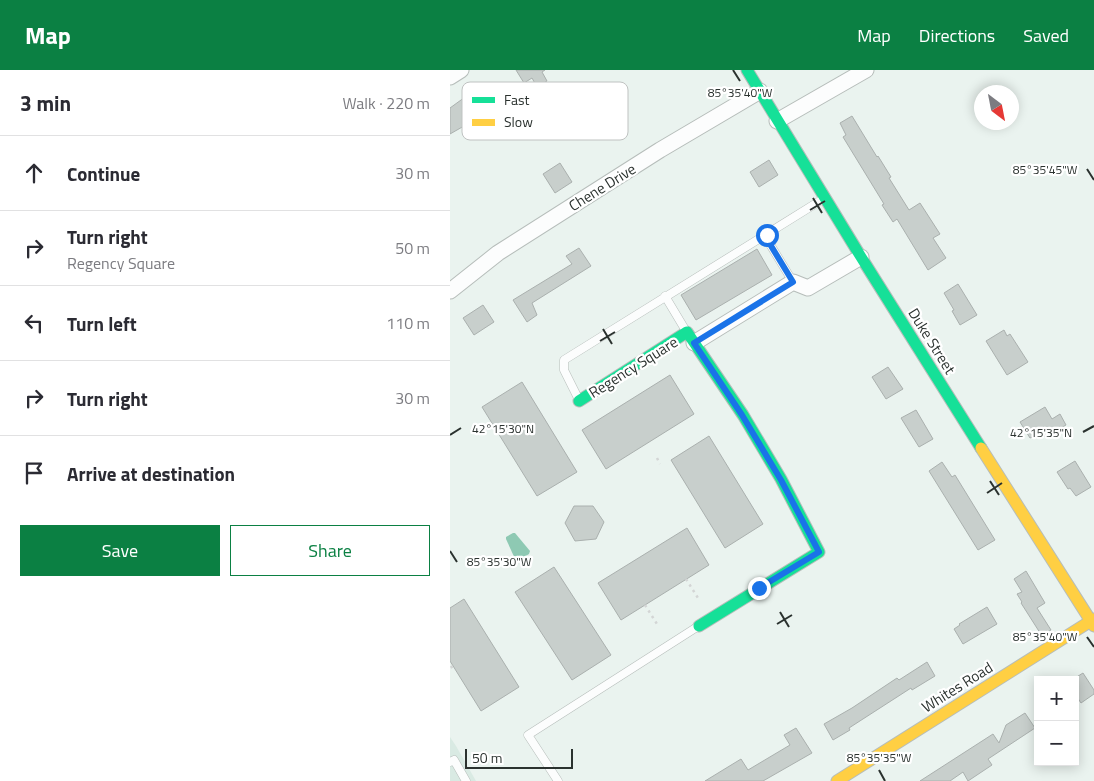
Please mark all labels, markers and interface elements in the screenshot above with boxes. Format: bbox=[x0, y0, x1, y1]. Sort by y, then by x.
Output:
text: Map bbox=[25, 17, 71, 53]
text: Map bbox=[857, 22, 891, 49]
text: Directions bbox=[919, 22, 995, 49]
text: Saved bbox=[1023, 22, 1069, 49]
legend bbox=[462, 82, 628, 140]
text: 85°35'40"W bbox=[708, 83, 773, 102]
north arrow bbox=[974, 85, 1019, 130]
text: 3 min bbox=[20, 87, 71, 119]
text: Fast bbox=[504, 89, 529, 110]
text: Walk · 220 m bbox=[342, 91, 430, 115]
text: Slow bbox=[504, 111, 533, 132]
street label: Chene Drive bbox=[564, 157, 640, 217]
icon: ahead bbox=[20, 159, 48, 187]
text: Continue bbox=[67, 159, 140, 188]
text: 85°35'45"W bbox=[1013, 160, 1078, 179]
text: 30 m bbox=[395, 161, 430, 185]
text: Turn right bbox=[67, 222, 148, 251]
route start bbox=[756, 224, 779, 247]
icon: right bbox=[20, 234, 48, 262]
text: 50 m bbox=[395, 236, 430, 260]
text: Regency Square bbox=[67, 251, 175, 275]
street label: Duke Street bbox=[903, 303, 962, 379]
icon: left bbox=[20, 309, 48, 337]
text: Turn left bbox=[67, 309, 137, 338]
text: 110 m bbox=[386, 311, 430, 335]
street label: Regency Square bbox=[584, 330, 682, 404]
icon: right bbox=[20, 384, 48, 412]
text: Turn right bbox=[67, 384, 148, 413]
text: 30 m bbox=[395, 386, 430, 410]
text: 42°15'30"N bbox=[472, 419, 534, 438]
text: 42°15'35"N bbox=[1010, 423, 1072, 442]
icon: arrive bbox=[20, 459, 48, 487]
text: Arrive at destination bbox=[67, 459, 235, 488]
button: Save bbox=[20, 525, 220, 576]
button: Share bbox=[230, 525, 430, 576]
text: 85°35'30"W bbox=[467, 552, 532, 571]
route end bbox=[748, 577, 771, 600]
text: 85°35'40"W bbox=[1013, 627, 1078, 646]
street label: Whites Road bbox=[917, 656, 997, 718]
map controls bbox=[1034, 676, 1079, 766]
button: + bbox=[1034, 676, 1079, 721]
button: − bbox=[1034, 721, 1079, 766]
scale bar bbox=[465, 746, 572, 769]
text: 50 m bbox=[472, 747, 502, 768]
text: 85°35'35"W bbox=[847, 748, 912, 767]

